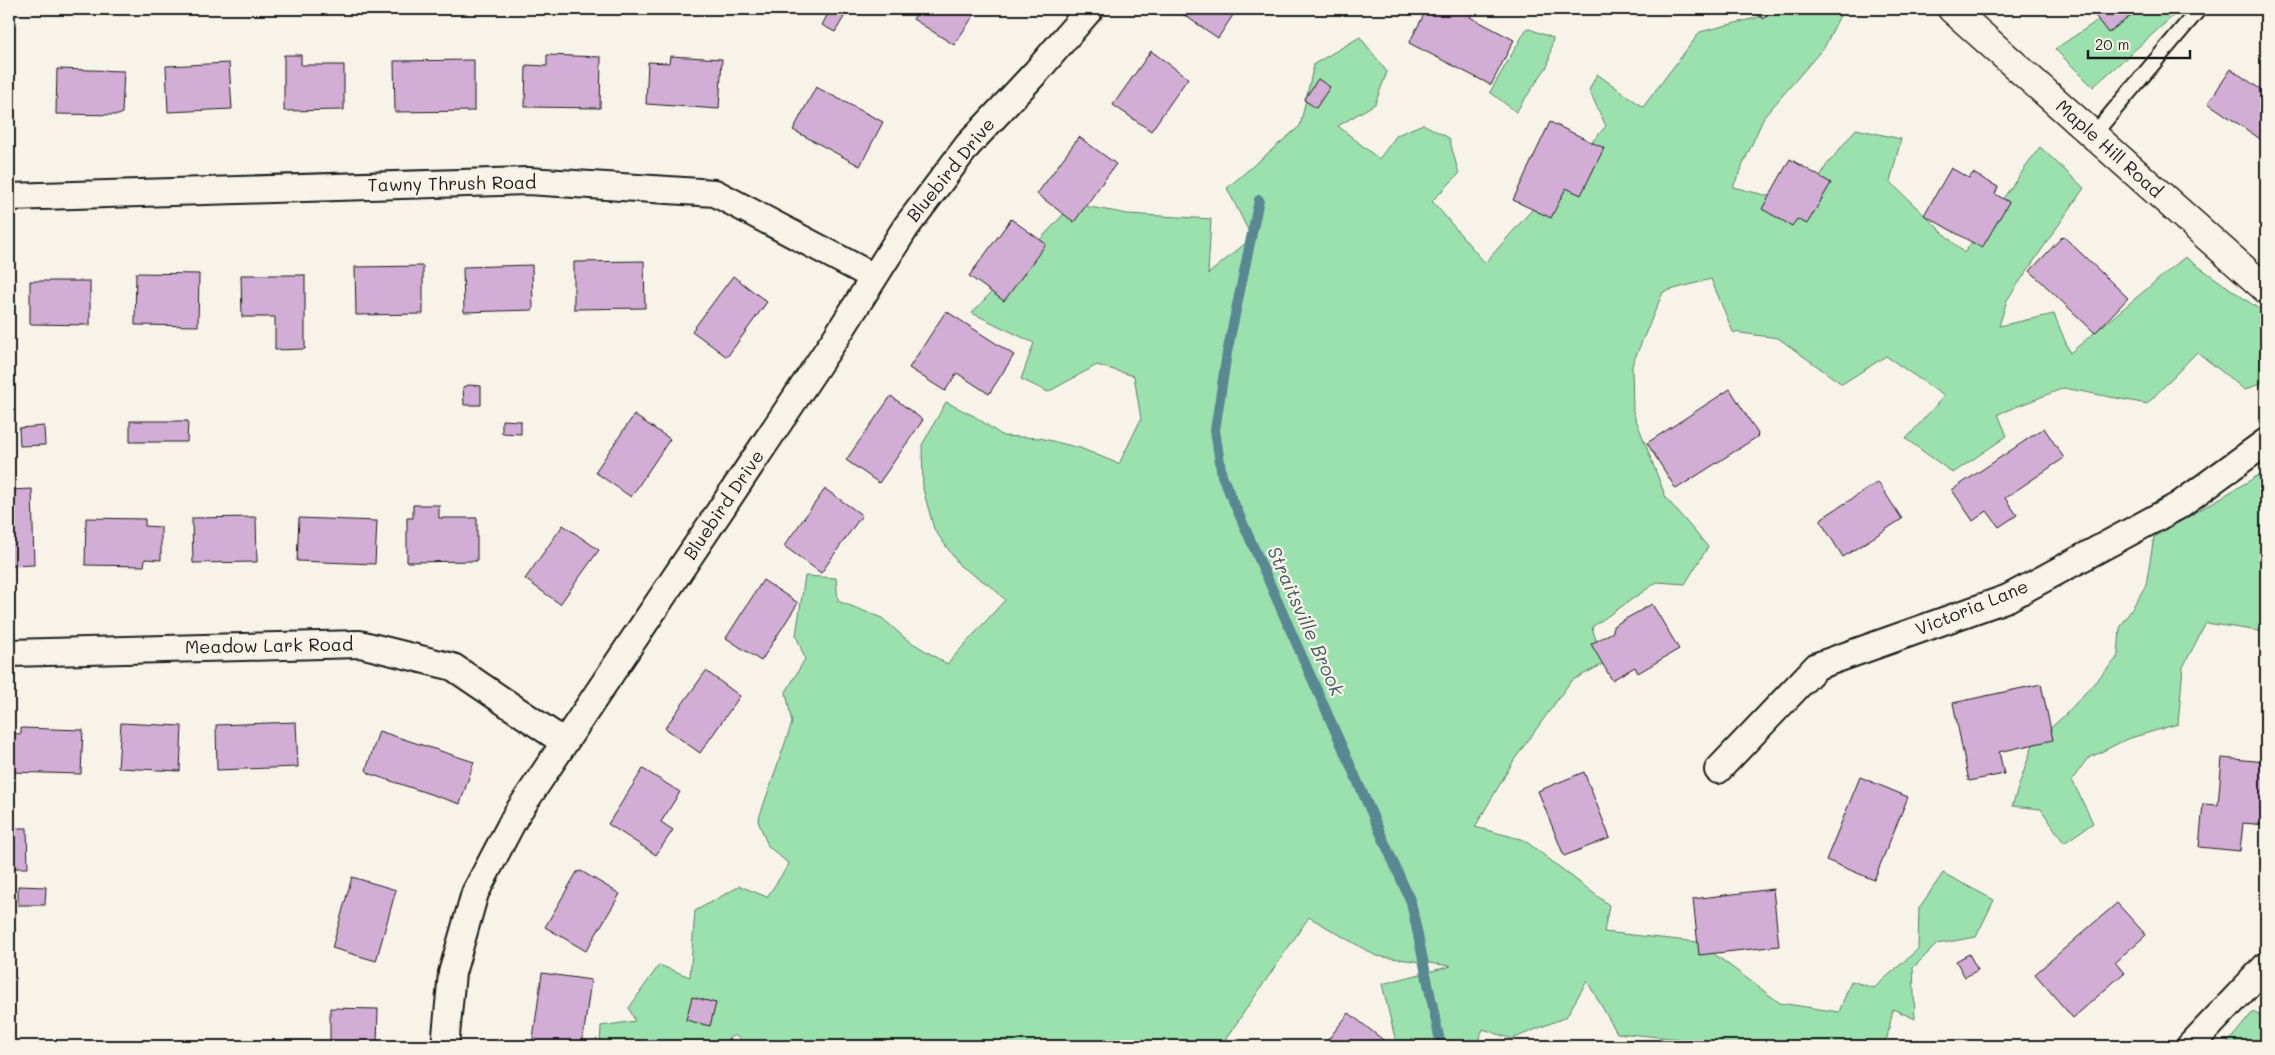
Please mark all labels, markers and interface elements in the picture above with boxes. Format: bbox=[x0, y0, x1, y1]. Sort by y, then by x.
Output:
scale bar bbox=[2088, 28, 2190, 60]
text: 20 m bbox=[2095, 34, 2129, 54]
street label: Maple Hill Road bbox=[2051, 94, 2168, 203]
street label: Bluebird Drive bbox=[901, 112, 1000, 226]
street label: Tawny Thrush Road bbox=[367, 170, 537, 196]
street label: Bluebird Drive bbox=[678, 445, 769, 564]
water label: Straitsville Brook bbox=[1262, 542, 1351, 700]
street label: Victoria Lane bbox=[1912, 574, 2032, 641]
street label: Meadow Lark Road bbox=[185, 632, 353, 658]

